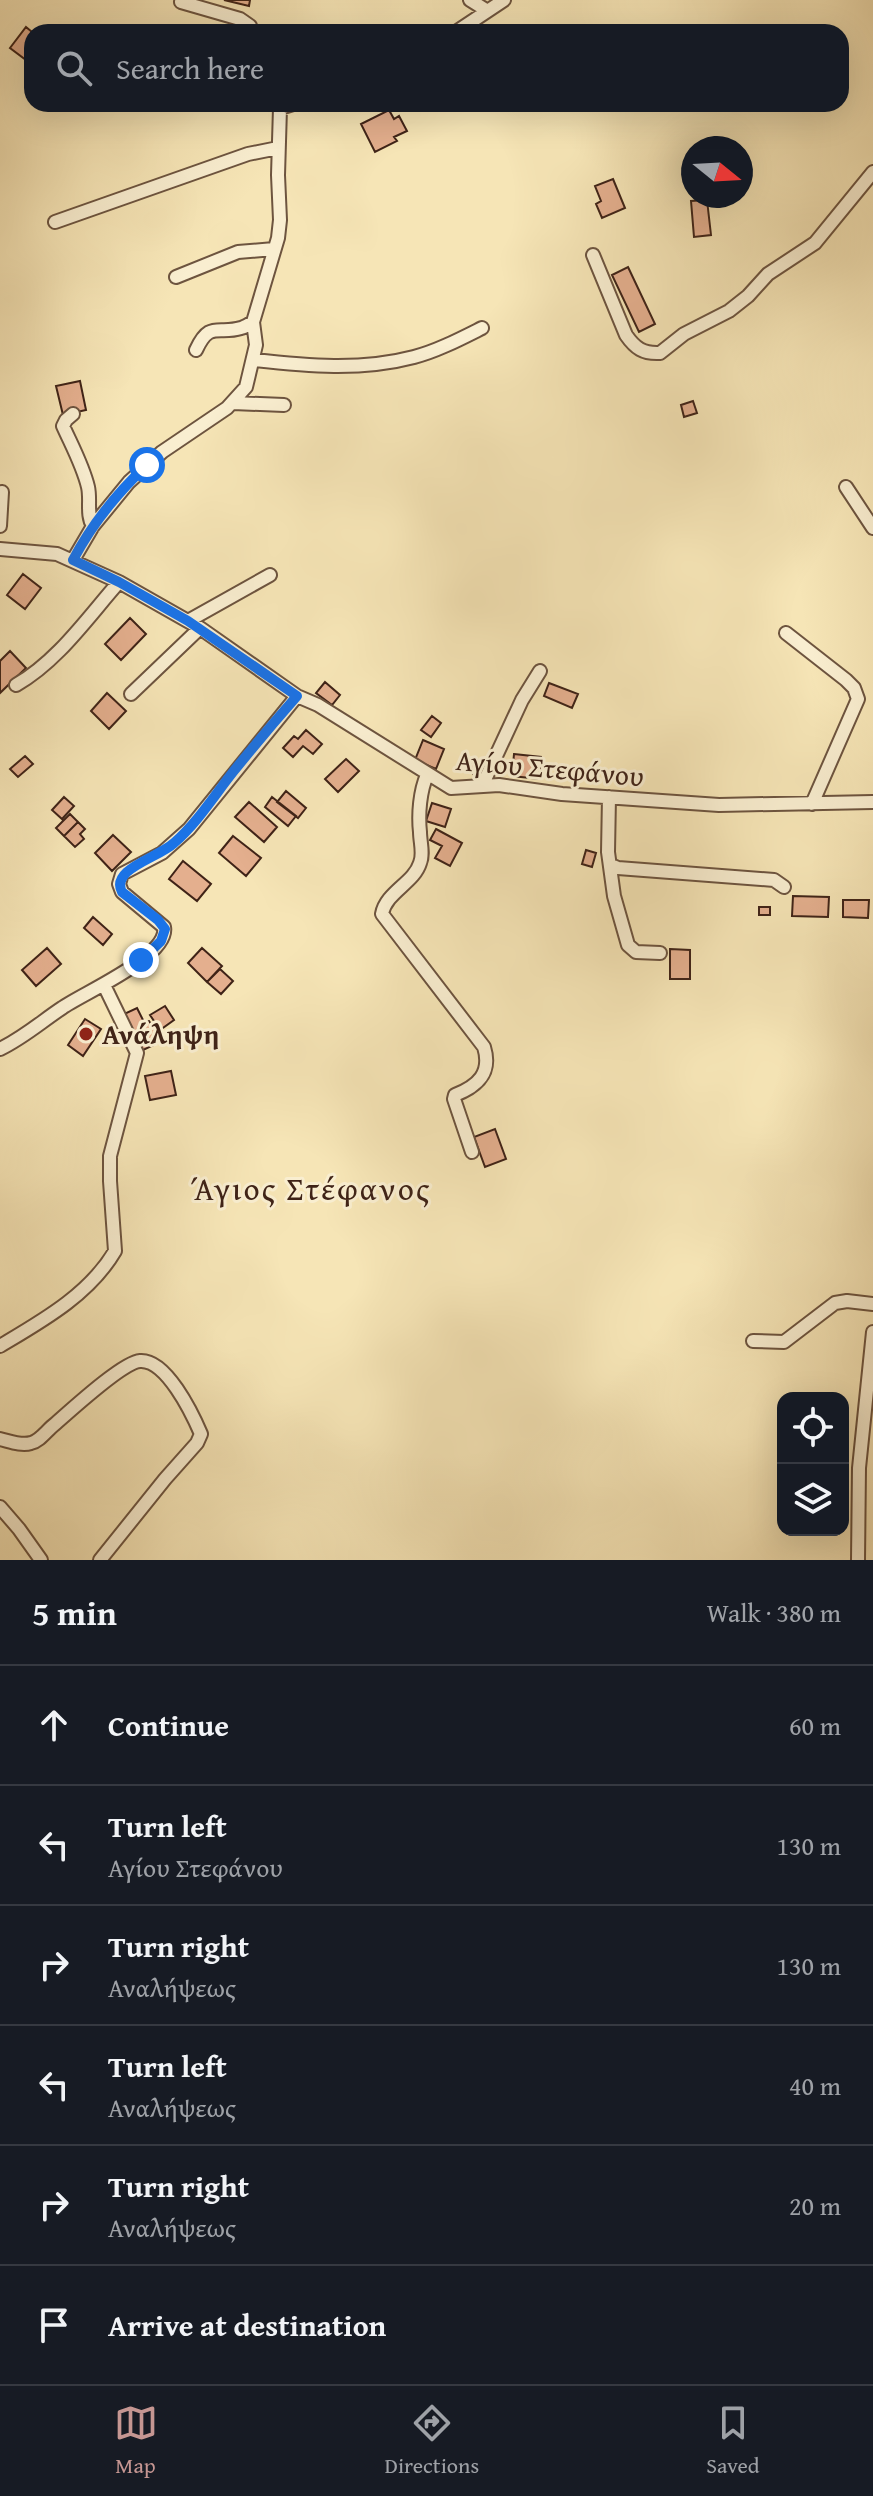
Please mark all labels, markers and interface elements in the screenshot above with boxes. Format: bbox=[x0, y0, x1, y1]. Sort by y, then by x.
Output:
search box bbox=[24, 24, 849, 112]
icon: search bbox=[52, 46, 96, 90]
text: Search here bbox=[116, 46, 264, 90]
north arrow bbox=[681, 136, 753, 208]
route start bbox=[129, 447, 165, 483]
street label: Αγίου Στεφάνου bbox=[454, 739, 646, 796]
route end bbox=[123, 942, 159, 978]
place label: Ανάληψη bbox=[102, 1013, 219, 1054]
marker: Ανάληψη bbox=[77, 1025, 95, 1043]
district label: Άγιος Στέφανος bbox=[191, 1165, 431, 1212]
map controls bbox=[777, 1392, 849, 1536]
button: locate bbox=[777, 1392, 849, 1464]
button: layers bbox=[777, 1464, 849, 1536]
text: 5 min bbox=[32, 1588, 117, 1637]
text: Walk · 380 m bbox=[707, 1593, 841, 1632]
icon: ahead bbox=[32, 1703, 76, 1747]
text: Continue bbox=[108, 1703, 229, 1747]
text: 60 m bbox=[789, 1706, 841, 1745]
text: Turn left bbox=[108, 1804, 227, 1848]
icon: left bbox=[32, 1823, 76, 1867]
text: 130 m bbox=[776, 1826, 841, 1865]
text: Αγίου Στεφάνου bbox=[108, 1848, 283, 1887]
text: Turn right bbox=[108, 1924, 249, 1968]
icon: right bbox=[32, 1943, 76, 1987]
text: 130 m bbox=[776, 1946, 841, 1985]
text: Αναλήψεως bbox=[108, 1968, 236, 2007]
text: Turn left bbox=[108, 2044, 227, 2088]
icon: left bbox=[32, 2063, 76, 2107]
text: 40 m bbox=[789, 2066, 841, 2105]
text: Αναλήψεως bbox=[108, 2088, 236, 2127]
text: Turn right bbox=[108, 2164, 249, 2208]
icon: right bbox=[32, 2183, 76, 2227]
text: 20 m bbox=[789, 2186, 841, 2225]
text: Αναλήψεως bbox=[108, 2208, 236, 2247]
icon: arrive bbox=[32, 2303, 76, 2347]
text: Arrive at destination bbox=[108, 2303, 386, 2347]
tab: Map bbox=[114, 2401, 158, 2481]
tab: Directions bbox=[385, 2401, 479, 2481]
tab: Saved bbox=[706, 2401, 759, 2481]

